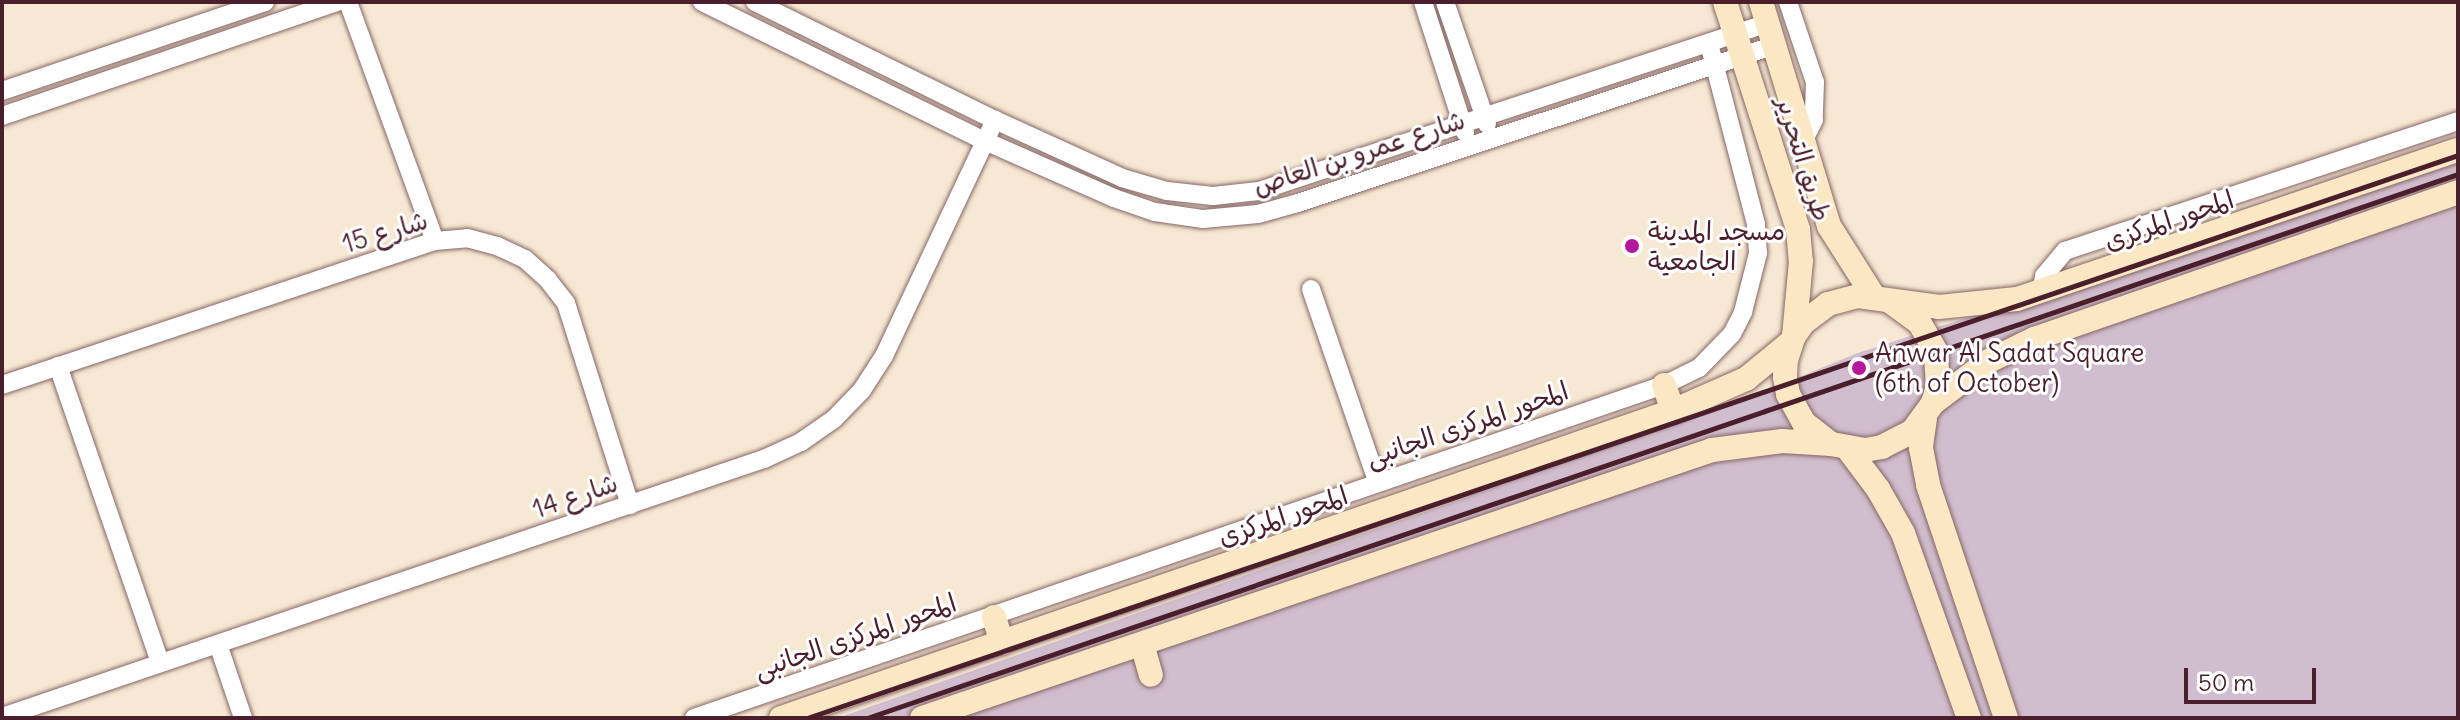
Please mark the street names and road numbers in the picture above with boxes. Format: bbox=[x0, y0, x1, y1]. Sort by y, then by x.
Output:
street label: طريق التحرير bbox=[1770, 93, 1838, 225]
street label: شارع عمرو بن العاص bbox=[1249, 104, 1469, 202]
street label: المحور المركزى bbox=[2100, 183, 2238, 257]
street label: شارع 15 bbox=[338, 204, 432, 260]
street label: المحور المركزى الجانبى bbox=[1362, 375, 1572, 473]
street label: شارع 14 bbox=[528, 467, 622, 525]
street label: المحور المركزى bbox=[1214, 479, 1352, 553]
street label: المحور المركزى الجانبى bbox=[750, 587, 960, 685]

